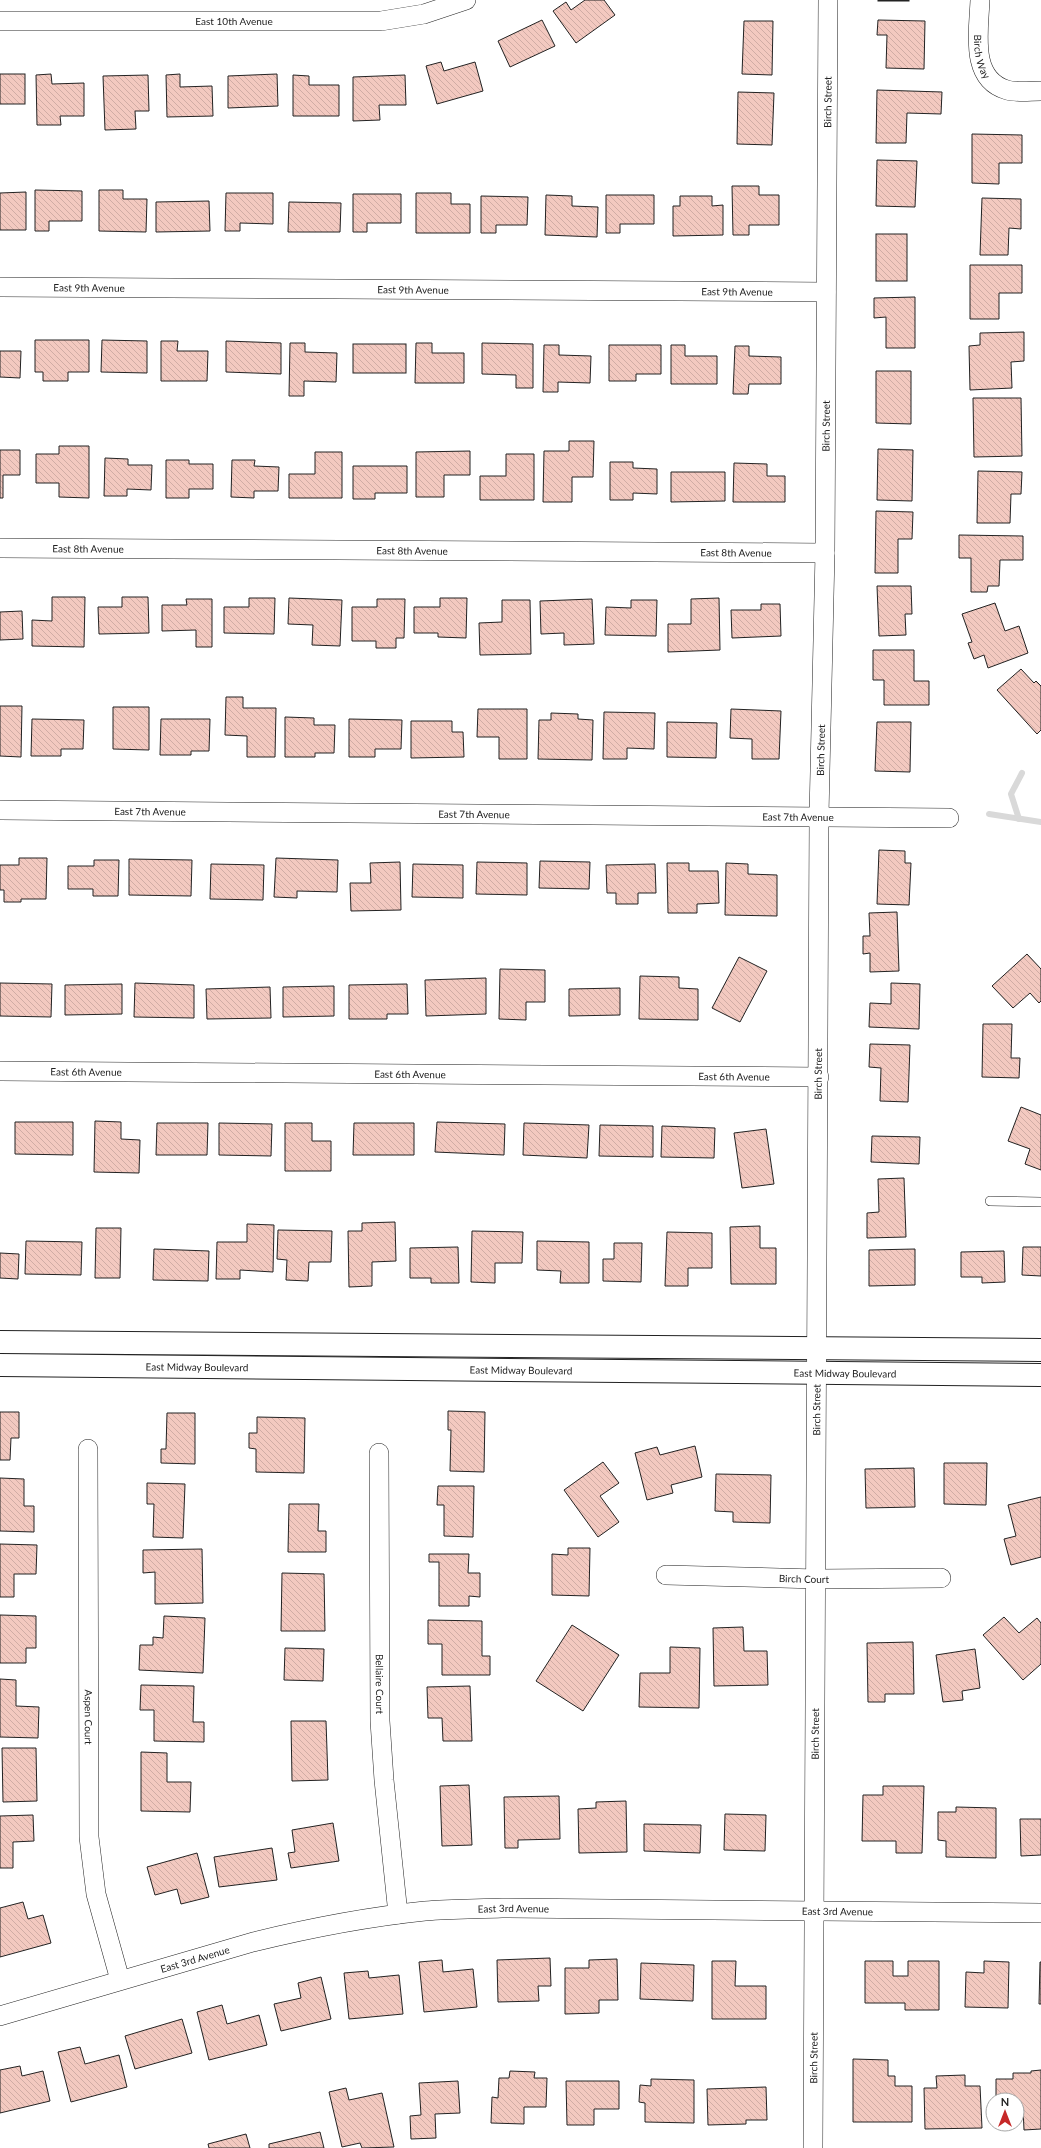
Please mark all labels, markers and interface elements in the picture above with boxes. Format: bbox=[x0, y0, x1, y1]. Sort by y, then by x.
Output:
street label: East 10th Avenue bbox=[195, 15, 273, 27]
street label: Birch Way bbox=[972, 35, 993, 82]
street label: Birch Street bbox=[821, 76, 834, 128]
street label: East 9th Avenue bbox=[53, 281, 125, 294]
street label: East 9th Avenue bbox=[377, 283, 449, 296]
street label: East 9th Avenue bbox=[701, 285, 773, 298]
street label: Birch Street bbox=[820, 400, 832, 452]
street label: East 8th Avenue bbox=[52, 542, 124, 555]
street label: East 8th Avenue bbox=[376, 544, 448, 557]
street label: East 8th Avenue bbox=[700, 546, 772, 559]
street label: Birch Street bbox=[814, 724, 827, 776]
street label: East 7th Avenue bbox=[114, 805, 186, 818]
street label: East 7th Avenue bbox=[438, 808, 510, 820]
street label: East 7th Avenue bbox=[762, 810, 834, 823]
street label: Birch Street bbox=[812, 1048, 824, 1100]
street label: East 6th Avenue bbox=[50, 1065, 122, 1078]
street label: East 6th Avenue bbox=[374, 1068, 446, 1080]
street label: East 6th Avenue bbox=[698, 1070, 770, 1083]
street label: East Midway Boulevard bbox=[145, 1360, 248, 1373]
street label: East Midway Boulevard bbox=[469, 1364, 572, 1376]
street label: East Midway Boulevard bbox=[793, 1367, 896, 1380]
street label: Birch Street bbox=[810, 1384, 822, 1436]
street label: Birch Court bbox=[779, 1572, 830, 1585]
street label: Bellaire Court bbox=[374, 1654, 386, 1715]
street label: Aspen Court bbox=[83, 1689, 95, 1745]
street label: Birch Street bbox=[809, 1708, 821, 1760]
street label: East 3rd Avenue bbox=[478, 1902, 549, 1915]
street label: East 3rd Avenue bbox=[802, 1905, 873, 1917]
street label: East 3rd Avenue bbox=[159, 1943, 231, 1975]
street label: Birch Street bbox=[807, 2032, 820, 2084]
north arrow bbox=[985, 2092, 1025, 2132]
text: N bbox=[1001, 2095, 1009, 2108]

